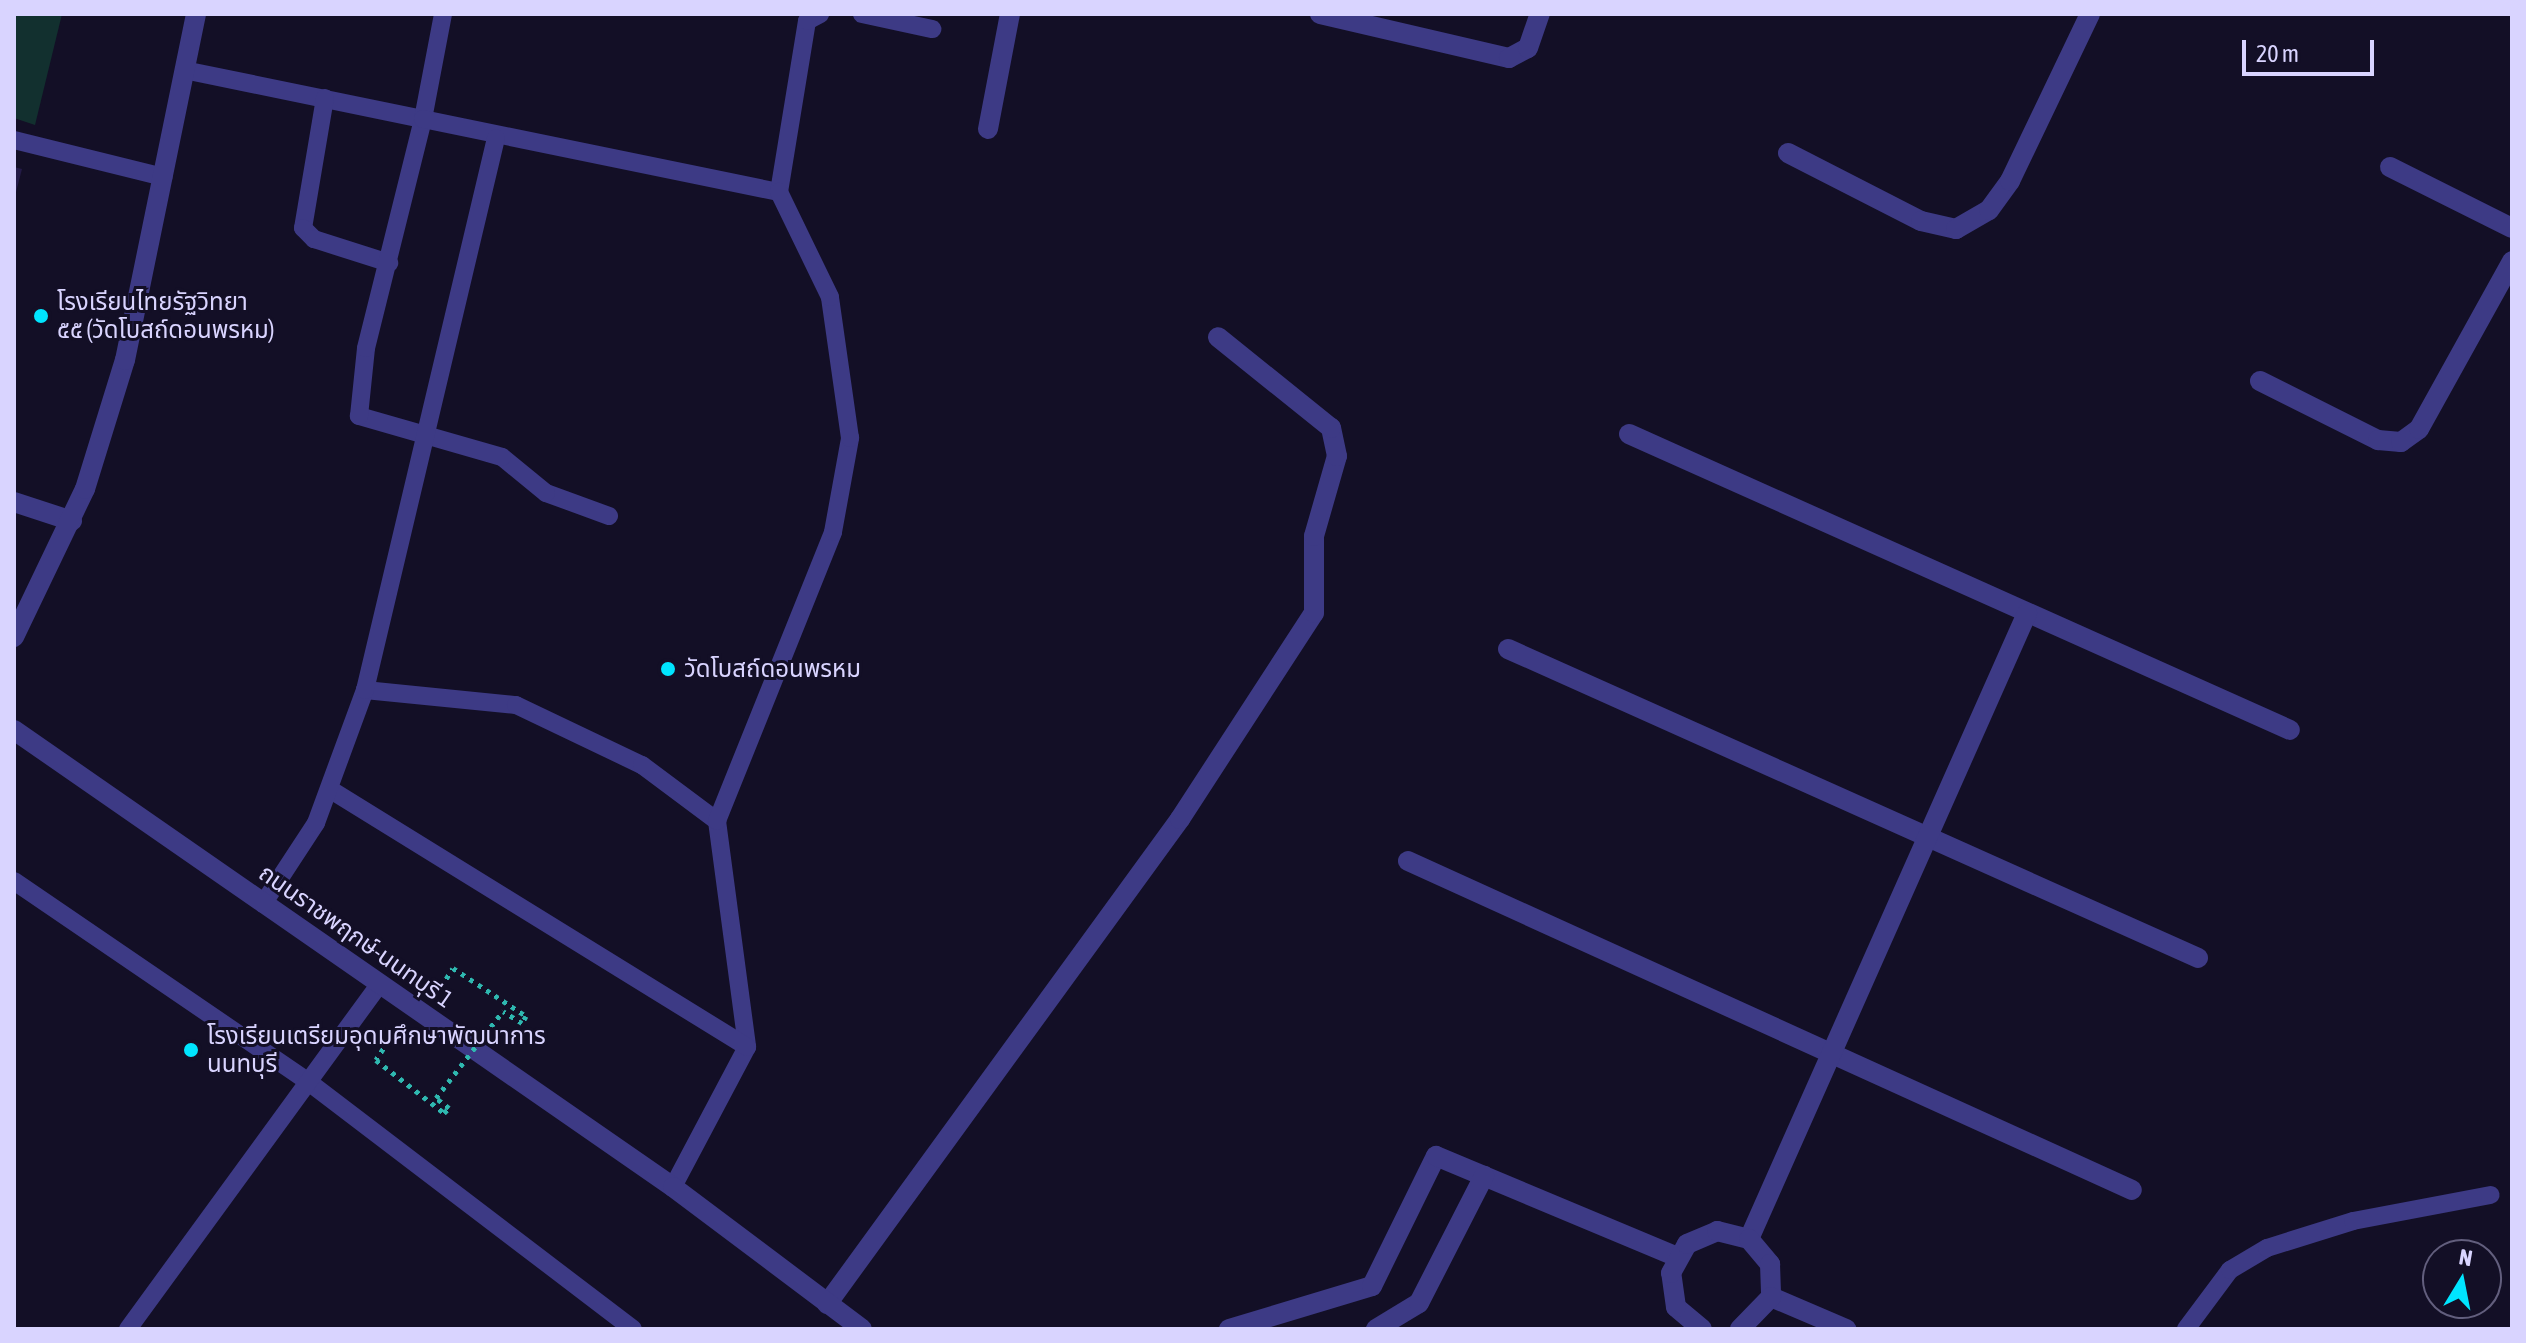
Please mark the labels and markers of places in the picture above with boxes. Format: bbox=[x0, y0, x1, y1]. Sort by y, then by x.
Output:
place label: โรงเรียนไทยรัฐวิทยา ๕๕ (วัดโบสถ์ดอนพรหม) bbox=[57, 288, 275, 344]
marker: โรงเรียนไทยรัฐวิทยา ๕๕ (วัดโบสถ์ดอนพรหม) bbox=[32, 307, 50, 325]
place label: วัดโบสถ์ดอนพรหม bbox=[684, 655, 861, 683]
marker: วัดโบสถ์ดอนพรหม bbox=[659, 660, 677, 678]
place label: โรงเรียนเตรียมอุดมศึกษาพัฒนาการ นนทบุรี bbox=[207, 1022, 546, 1078]
marker: โรงเรียนเตรียมอุดมศึกษาพัฒนาการ นนทบุรี bbox=[182, 1041, 200, 1059]

